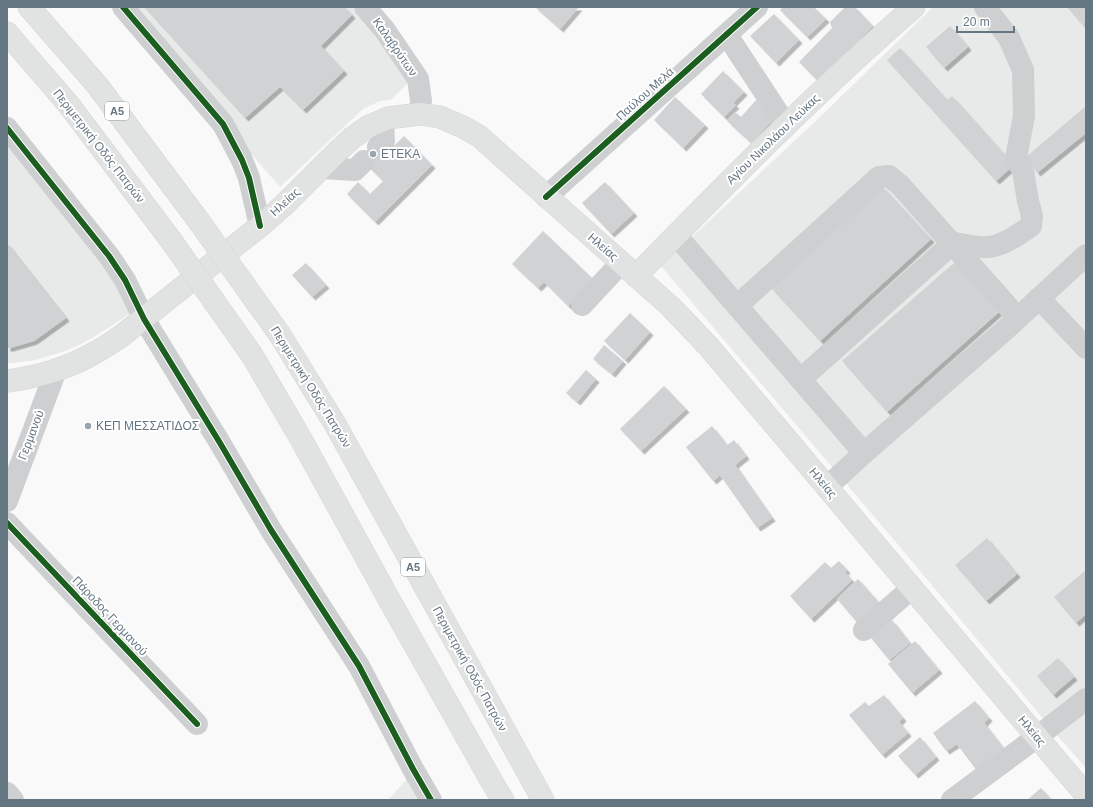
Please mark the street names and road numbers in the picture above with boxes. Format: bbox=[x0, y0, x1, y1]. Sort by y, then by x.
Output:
street label: Καλαβρύτων bbox=[370, 15, 420, 79]
street label: Παύλου Μελά bbox=[613, 64, 677, 124]
street label: Περιμετρική Οδός Πατρών bbox=[50, 86, 148, 206]
street label: Αγίου Νικολάου Λεύκας bbox=[724, 91, 823, 187]
road number: Α5 bbox=[105, 102, 129, 120]
street label: Ηλείας bbox=[267, 185, 303, 219]
street label: Ηλείας bbox=[585, 230, 621, 264]
street label: Περιμετρική Οδός Πατρών bbox=[268, 324, 354, 450]
street label: Γερμανού bbox=[15, 408, 47, 462]
street label: Ηλείας bbox=[806, 465, 840, 501]
road number: Α5 bbox=[401, 558, 425, 576]
street label: Πάροδος Γερμανού bbox=[70, 573, 150, 659]
street label: Περιμετρική Οδός Πατρών bbox=[430, 604, 510, 734]
street label: Ηλείας bbox=[1015, 713, 1049, 749]

